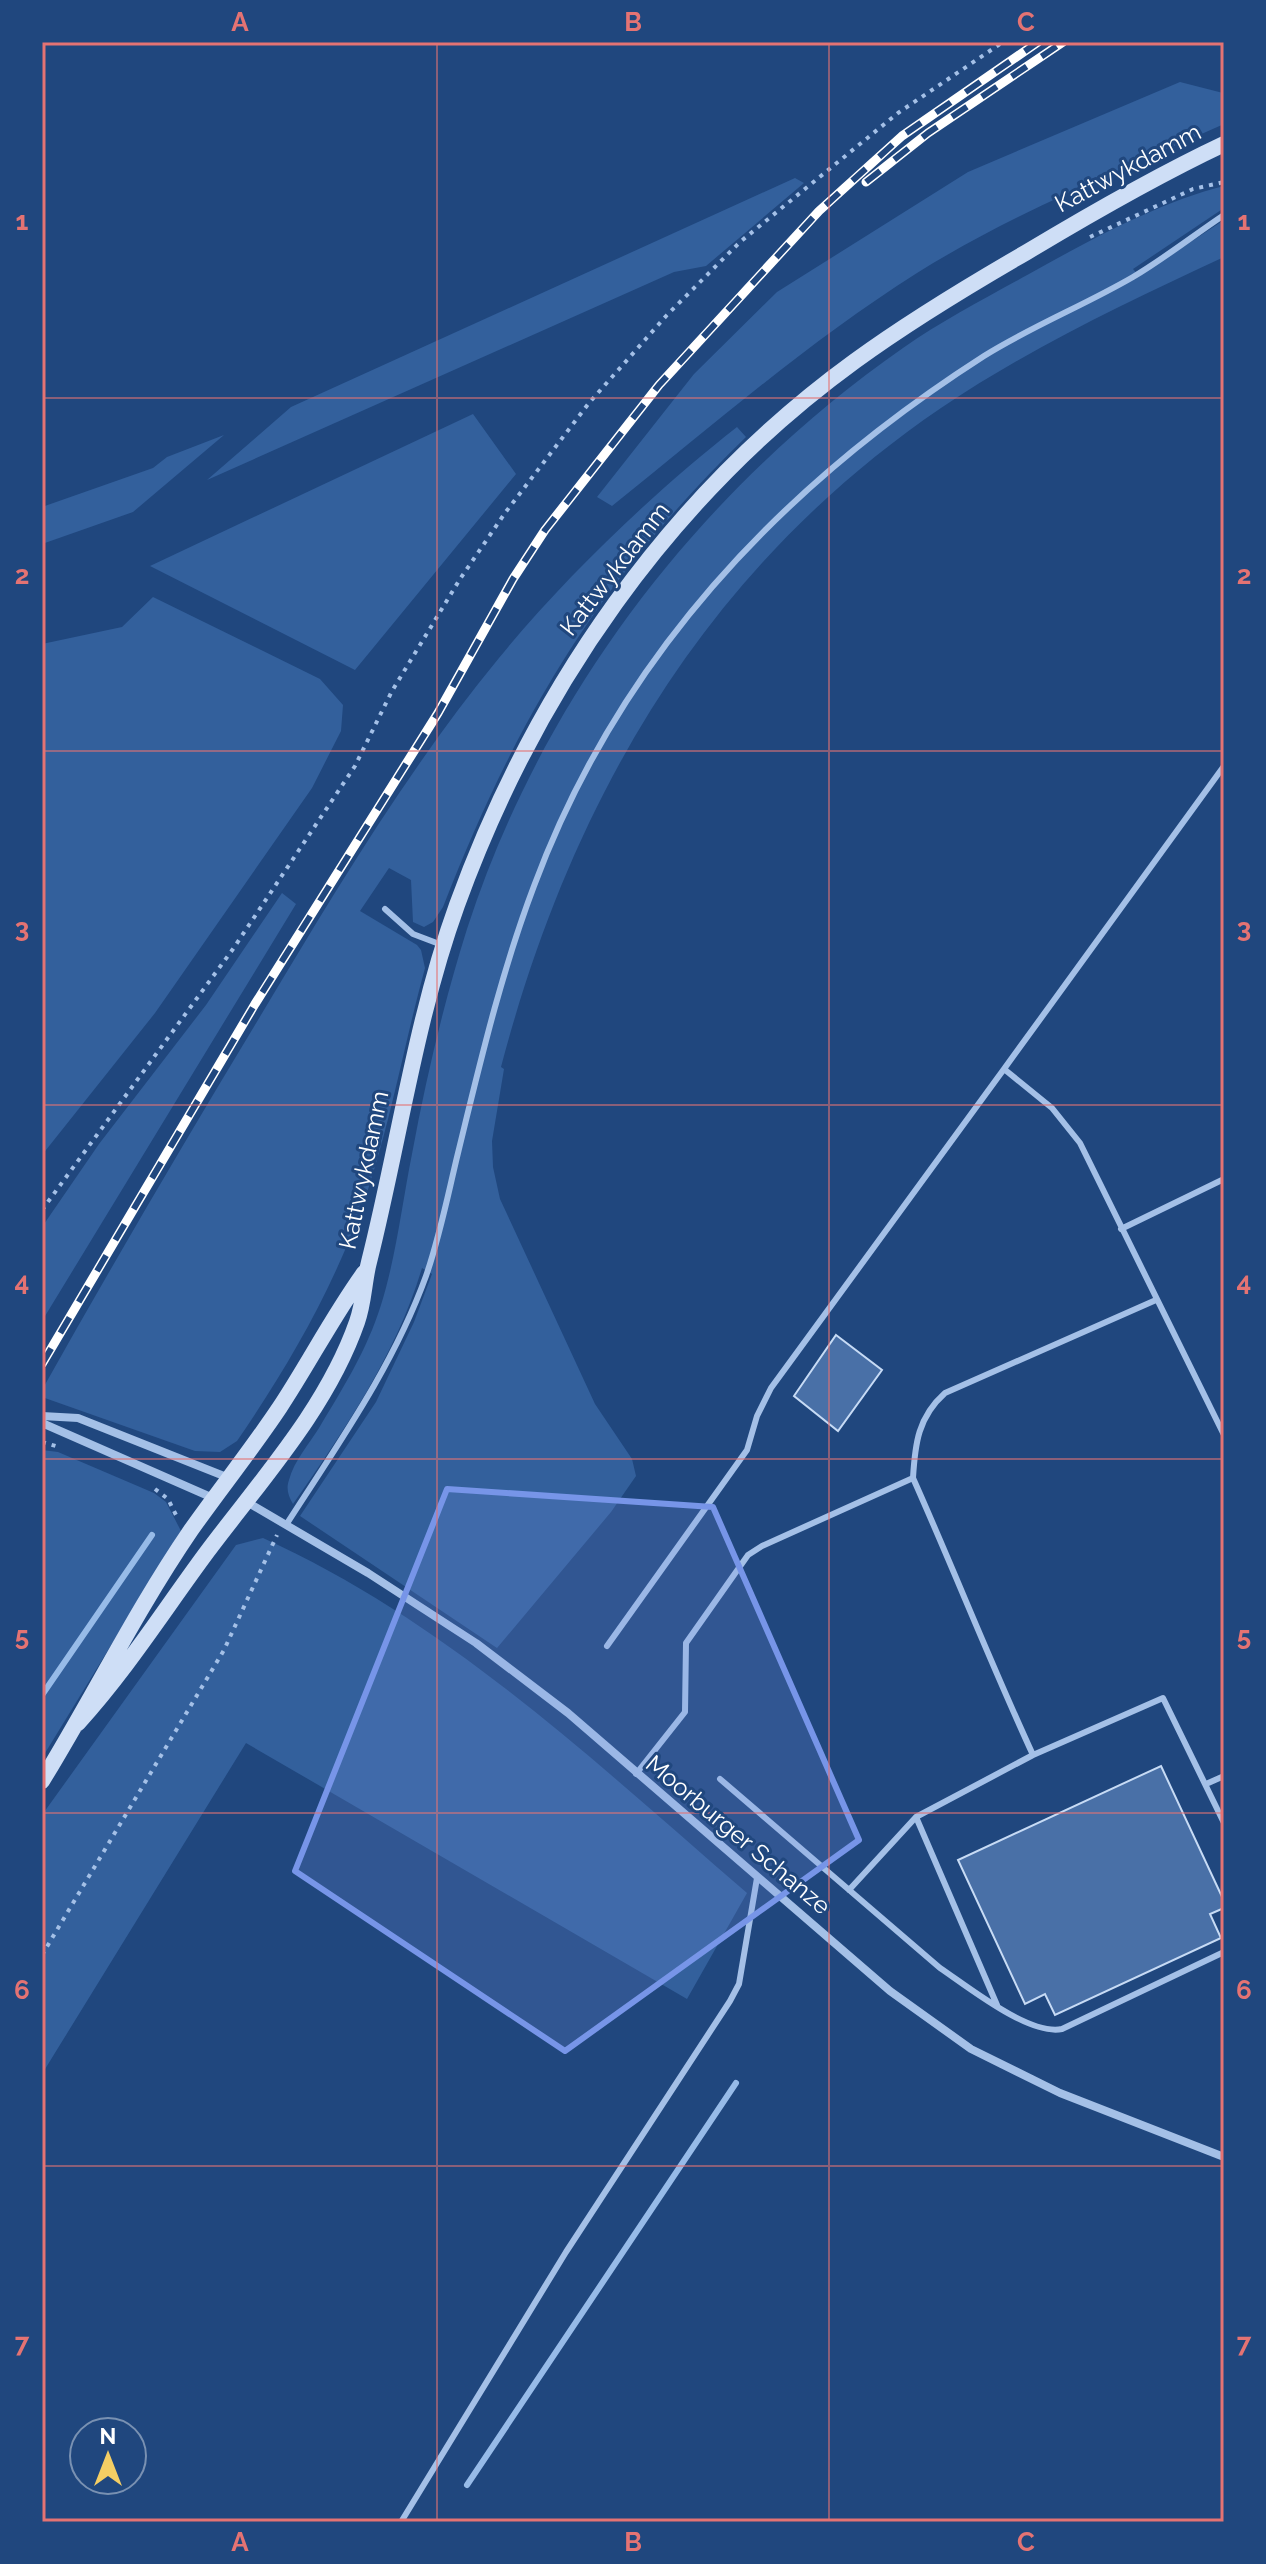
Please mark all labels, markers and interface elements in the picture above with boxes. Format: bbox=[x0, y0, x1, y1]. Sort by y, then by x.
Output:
text: A bbox=[231, 7, 249, 37]
text: B bbox=[624, 7, 642, 37]
text: C bbox=[1017, 7, 1035, 37]
street label: Kattwykdamm bbox=[1050, 117, 1206, 218]
text: 1 bbox=[16, 206, 29, 236]
text: 1 bbox=[1238, 206, 1251, 236]
street label: Kattwykdamm bbox=[554, 496, 676, 641]
text: 2 bbox=[15, 560, 29, 590]
text: 2 bbox=[1237, 560, 1251, 590]
text: 3 bbox=[15, 913, 29, 943]
text: 3 bbox=[1237, 913, 1251, 943]
street label: Kattwykdamm bbox=[333, 1088, 394, 1252]
text: 4 bbox=[15, 1267, 29, 1297]
text: 4 bbox=[1237, 1267, 1251, 1297]
text: 5 bbox=[15, 1621, 29, 1651]
text: 5 bbox=[1237, 1621, 1251, 1651]
street label: Moorburger Schanze bbox=[640, 1749, 837, 1920]
text: 6 bbox=[14, 1975, 30, 2005]
text: 6 bbox=[1236, 1975, 1252, 2005]
text: 7 bbox=[15, 2328, 30, 2358]
text: 7 bbox=[1237, 2328, 1252, 2358]
north arrow bbox=[68, 2416, 148, 2496]
text: N bbox=[100, 2423, 116, 2449]
text: A bbox=[231, 2527, 249, 2557]
text: B bbox=[624, 2527, 642, 2557]
text: C bbox=[1017, 2527, 1035, 2557]

